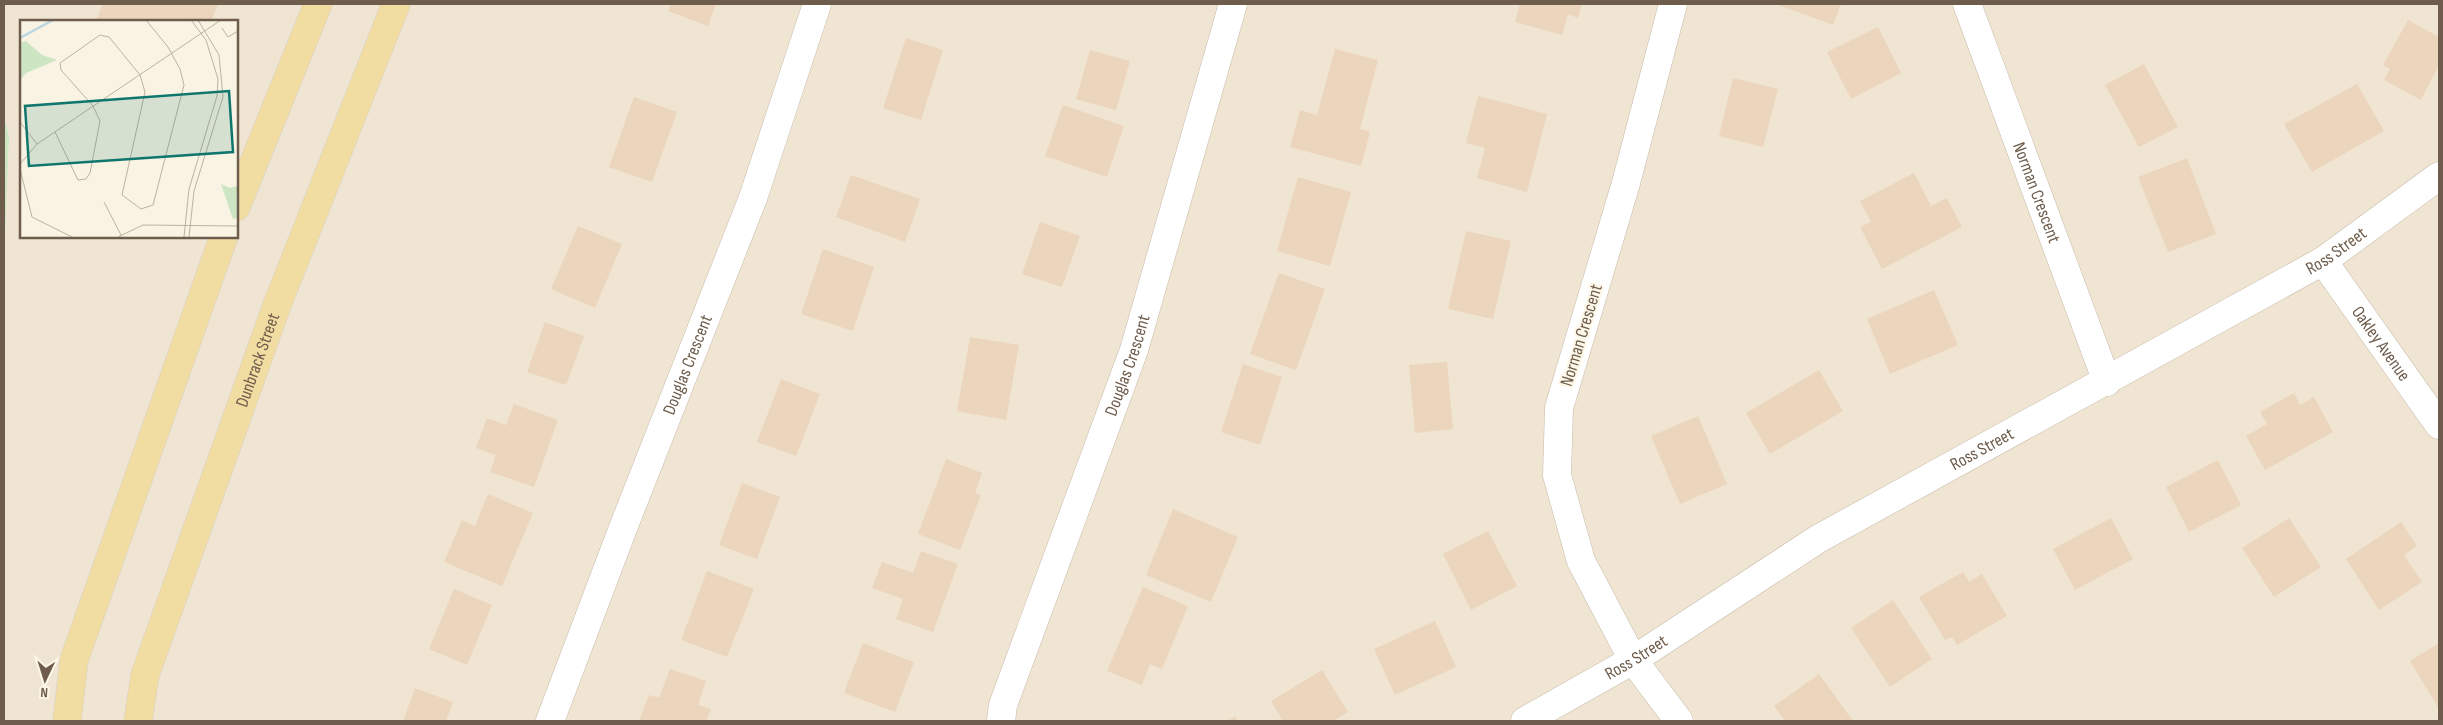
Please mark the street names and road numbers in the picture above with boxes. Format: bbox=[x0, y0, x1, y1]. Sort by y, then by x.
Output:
street label: Norman Crescent bbox=[2008, 139, 2065, 246]
street label: Ross Street bbox=[2302, 222, 2371, 279]
street label: Norman Crescent bbox=[1556, 281, 1607, 389]
street label: Oakley Avenue bbox=[2347, 302, 2415, 385]
street label: Dunbrack Street bbox=[231, 310, 284, 410]
street label: Douglas Crescent bbox=[659, 311, 717, 418]
street label: Douglas Crescent bbox=[1101, 312, 1155, 419]
street label: Ross Street bbox=[1947, 423, 2018, 475]
street label: Ross Street bbox=[1601, 630, 1672, 685]

